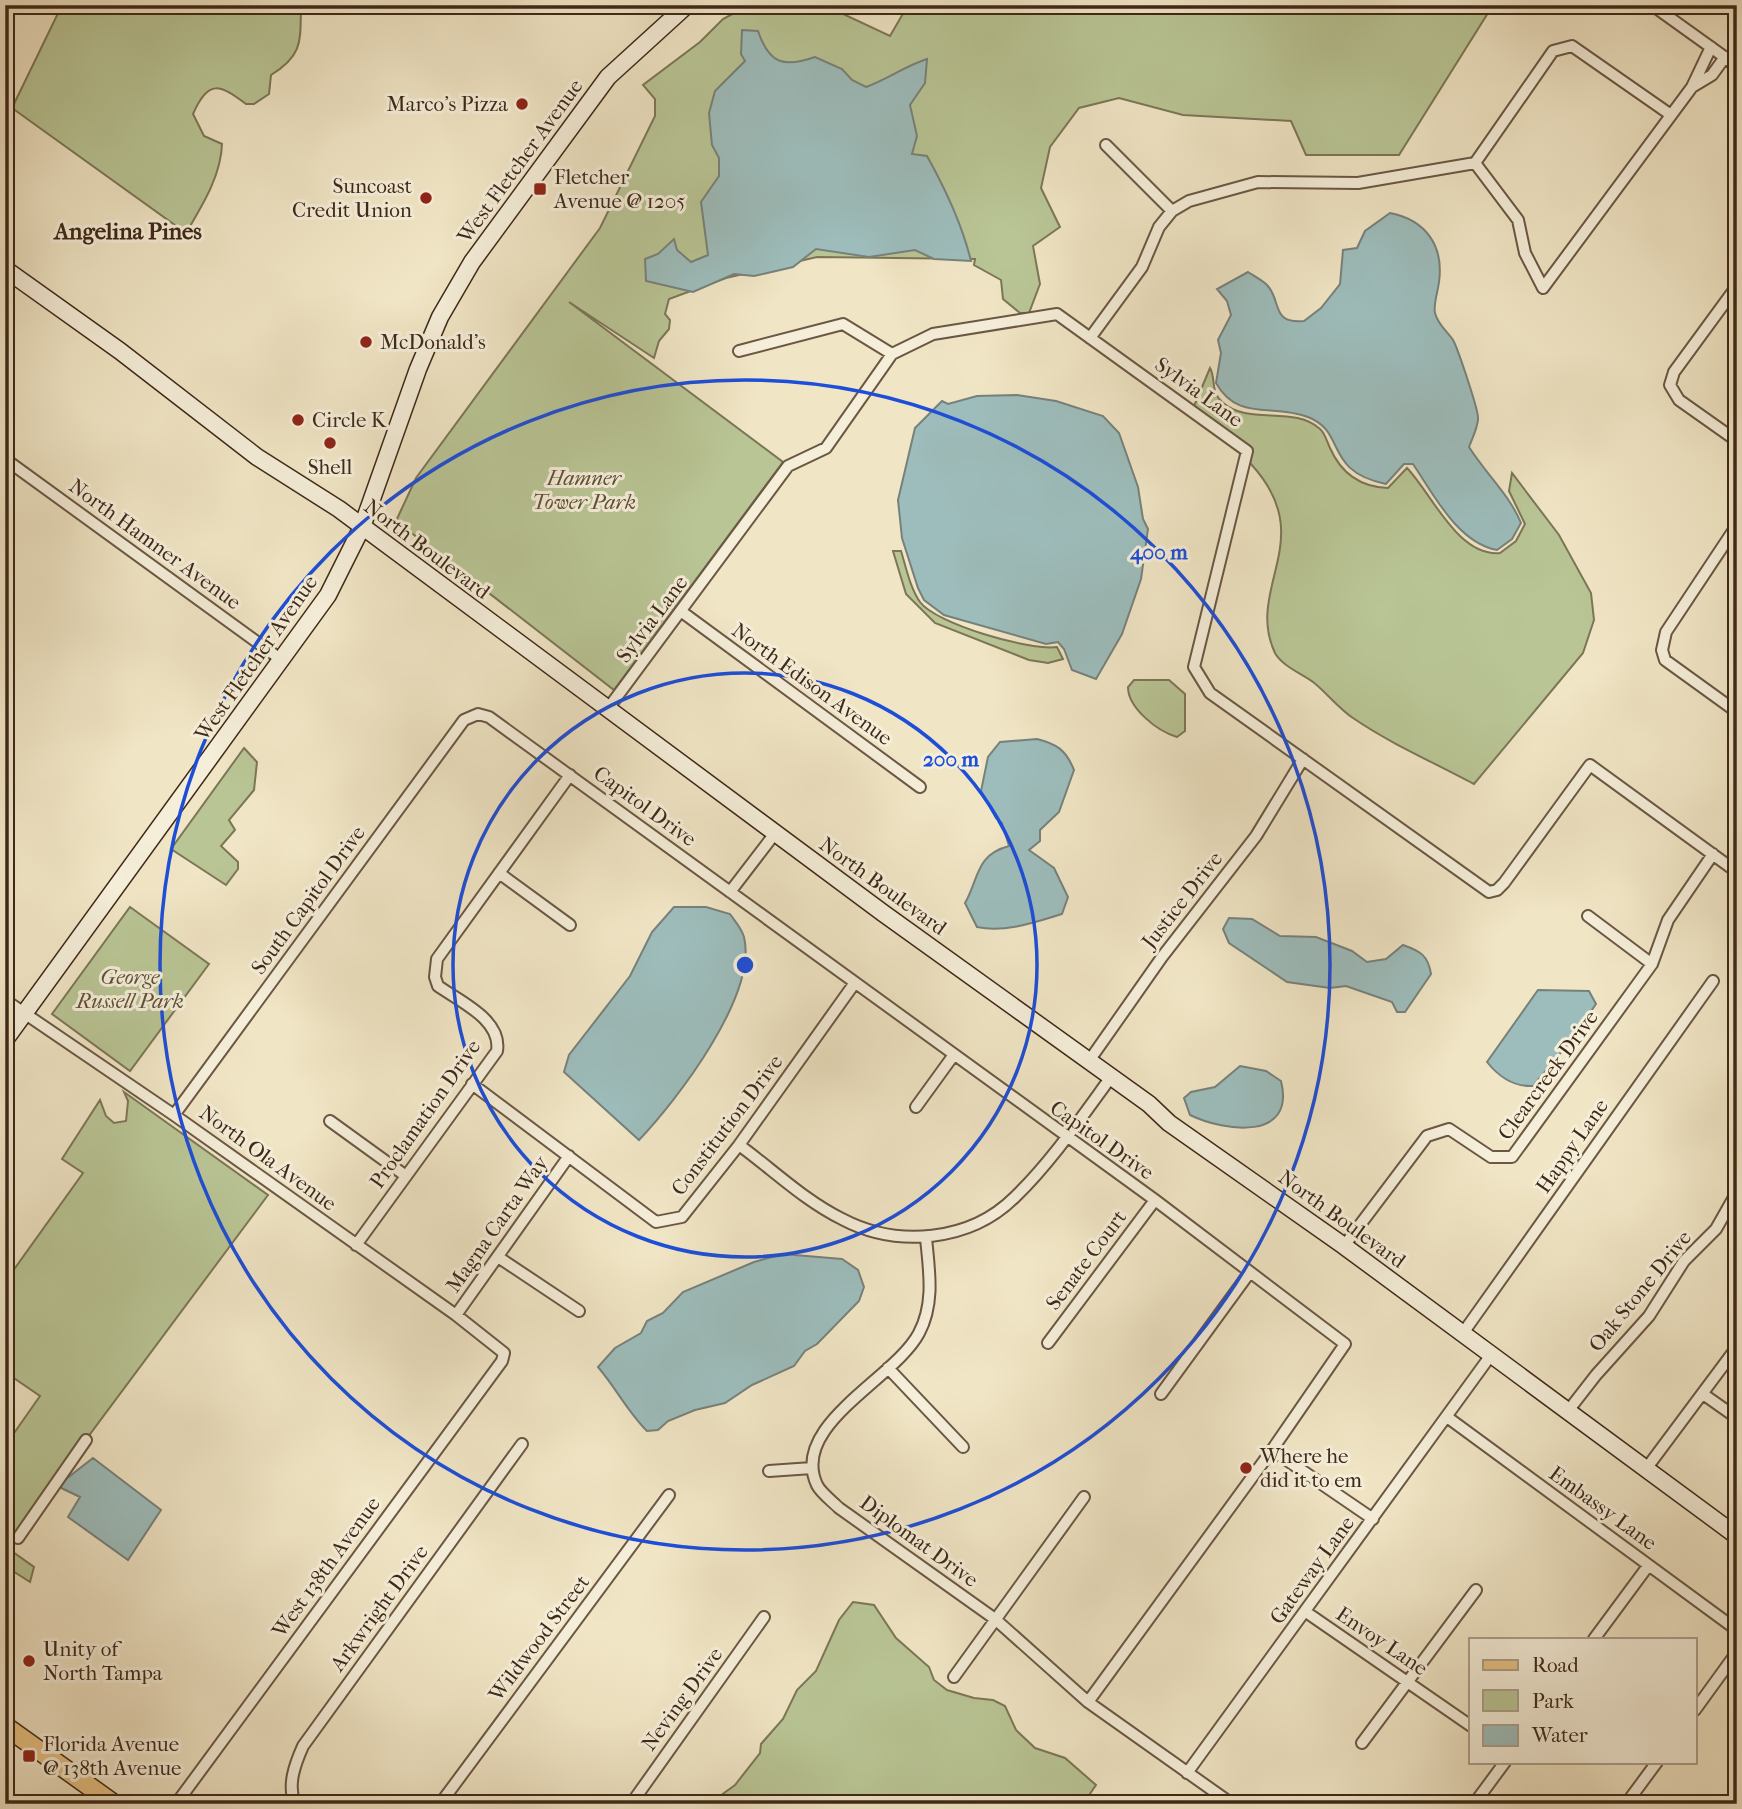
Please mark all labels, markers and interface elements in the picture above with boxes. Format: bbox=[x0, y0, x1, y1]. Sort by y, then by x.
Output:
street label: West Fletcher Avenue bbox=[452, 74, 588, 248]
place label: Marco's Pizza bbox=[387, 92, 508, 116]
marker: Marco's Pizza bbox=[514, 96, 530, 112]
place label: Fletcher Avenue @ 1205 bbox=[553, 165, 685, 213]
place label: Suncoast Credit Union bbox=[292, 174, 412, 222]
marker: Fletcher Avenue @ 1205 bbox=[532, 181, 548, 197]
marker: Suncoast Credit Union bbox=[418, 190, 434, 206]
district label: Angelina Pines bbox=[52, 218, 202, 245]
place label: McDonald's bbox=[380, 330, 486, 354]
marker: McDonald's bbox=[358, 334, 374, 350]
street label: Sylvia Lane bbox=[1150, 352, 1248, 432]
place label: Circle K bbox=[312, 408, 388, 432]
marker: Circle K bbox=[290, 412, 306, 428]
marker: Shell bbox=[322, 435, 338, 451]
place label: Shell bbox=[308, 455, 352, 479]
park label: Hamner Tower Park bbox=[532, 466, 636, 514]
street label: North Hamner Avenue bbox=[64, 474, 246, 614]
street label: North Boulevard bbox=[360, 494, 495, 604]
text: 400 m bbox=[1129, 540, 1188, 565]
street label: West Fletcher Avenue bbox=[189, 571, 322, 746]
street label: Sylvia Lane bbox=[611, 571, 693, 667]
street label: North Edison Avenue bbox=[727, 618, 897, 750]
text: 200 m bbox=[923, 747, 980, 771]
street label: Capitol Drive bbox=[589, 761, 701, 851]
street label: South Capitol Drive bbox=[246, 821, 370, 979]
street label: North Boulevard bbox=[815, 832, 952, 940]
street label: Justice Drive bbox=[1136, 847, 1227, 955]
centre of rings bbox=[733, 953, 757, 977]
park label: George Russell Park bbox=[74, 965, 184, 1013]
street label: Clearcreek Drive bbox=[1493, 1006, 1603, 1144]
street label: Proclamation Drive bbox=[365, 1035, 485, 1193]
street label: Constitution Drive bbox=[666, 1050, 788, 1200]
street label: Happy Lane bbox=[1531, 1094, 1613, 1198]
street label: Capitol Drive bbox=[1046, 1096, 1158, 1184]
street label: North Ola Avenue bbox=[195, 1100, 341, 1216]
street label: Magna Carta Way bbox=[441, 1151, 553, 1297]
street label: North Boulevard bbox=[1274, 1165, 1411, 1273]
street label: Senate Court bbox=[1041, 1205, 1132, 1315]
street label: Oak Stone Drive bbox=[1584, 1226, 1696, 1356]
place label: Where he did it to em bbox=[1259, 1444, 1363, 1492]
marker: Where he did it to em bbox=[1238, 1460, 1254, 1476]
street label: Embassy Lane bbox=[1545, 1461, 1661, 1555]
street label: Diplomat Drive bbox=[855, 1490, 983, 1592]
street label: West 138th Avenue bbox=[266, 1492, 385, 1643]
street label: Gateway Lane bbox=[1265, 1511, 1359, 1629]
street label: Arkwright Drive bbox=[325, 1540, 433, 1677]
street label: Wildwood Street bbox=[483, 1570, 594, 1707]
street label: Envoy Lane bbox=[1332, 1602, 1432, 1680]
place label: Unity of North Tampa bbox=[43, 1637, 163, 1685]
legend bbox=[1469, 1638, 1696, 1764]
street label: Neving Drive bbox=[637, 1643, 727, 1755]
marker: Unity of North Tampa bbox=[21, 1653, 37, 1669]
text: Road bbox=[1532, 1653, 1579, 1677]
text: Park bbox=[1532, 1689, 1574, 1713]
text: Water bbox=[1531, 1723, 1588, 1747]
place label: Florida Avenue @ 138th Avenue bbox=[43, 1732, 181, 1780]
marker: Florida Avenue @ 138th Avenue bbox=[21, 1748, 37, 1764]

